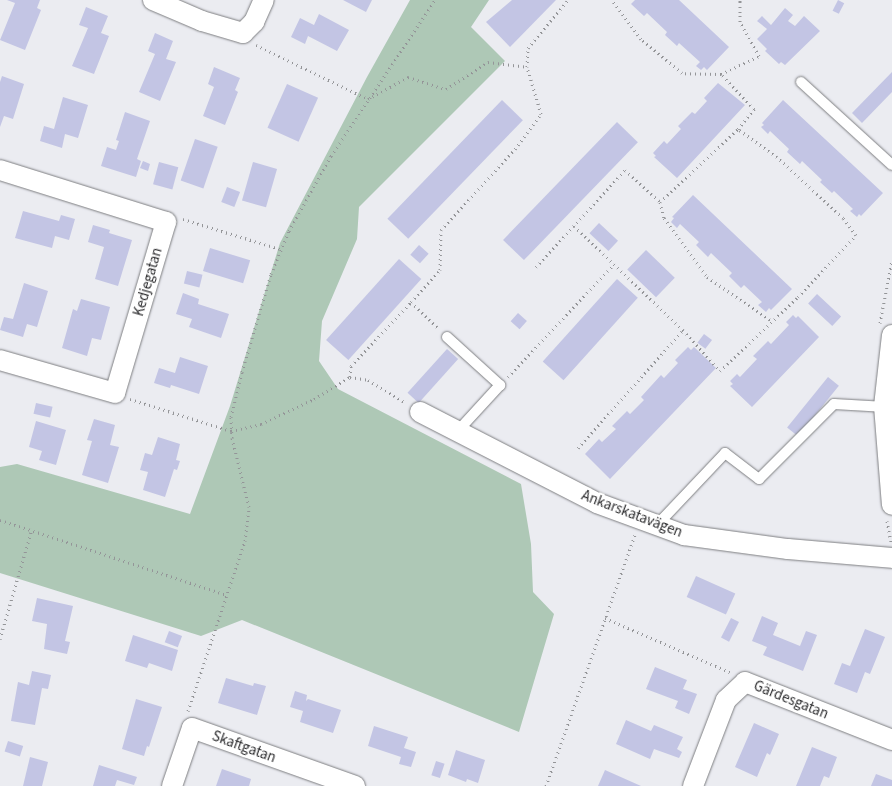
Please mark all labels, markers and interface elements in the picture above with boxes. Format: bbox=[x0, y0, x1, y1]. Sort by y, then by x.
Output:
street label: Kedjegatan bbox=[130, 246, 166, 318]
street label: Ankarskatavägen bbox=[579, 486, 685, 542]
street label: Gärdesgatan bbox=[751, 677, 831, 723]
street label: Skaftgatan bbox=[210, 727, 278, 767]

